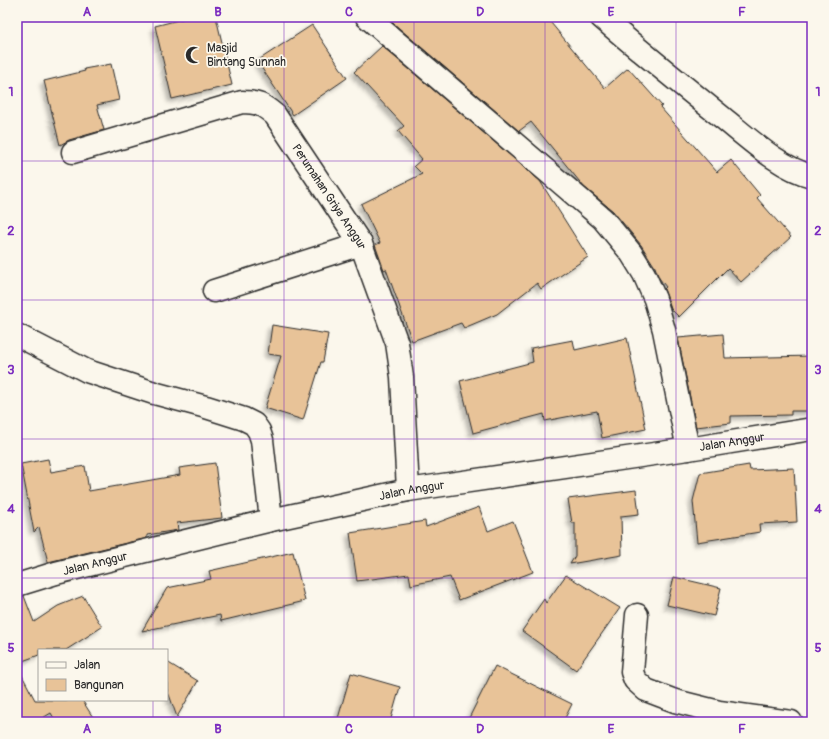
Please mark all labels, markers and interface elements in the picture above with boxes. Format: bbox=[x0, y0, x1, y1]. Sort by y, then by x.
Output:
text: A bbox=[83, 4, 92, 20]
text: B bbox=[214, 4, 222, 20]
text: C bbox=[345, 4, 353, 20]
text: D bbox=[476, 4, 484, 20]
text: E bbox=[608, 4, 615, 20]
text: F bbox=[738, 4, 746, 20]
place label: Masjid Bintang Sunnah bbox=[207, 41, 286, 70]
mosque icon: Masjid Bintang Sunnah bbox=[184, 45, 204, 65]
text: 1 bbox=[8, 84, 14, 100]
text: 1 bbox=[815, 84, 821, 100]
street label: Perumahan Griya Anggur bbox=[288, 141, 370, 252]
text: 2 bbox=[7, 223, 15, 239]
text: 2 bbox=[814, 223, 822, 239]
text: 3 bbox=[7, 362, 15, 378]
text: 3 bbox=[814, 362, 822, 378]
street label: Jalan Anggur bbox=[698, 430, 766, 455]
street label: Jalan Anggur bbox=[378, 478, 446, 504]
text: 4 bbox=[7, 501, 15, 517]
text: 4 bbox=[814, 501, 822, 517]
street label: Jalan Anggur bbox=[61, 549, 130, 579]
text: 5 bbox=[7, 640, 15, 656]
text: 5 bbox=[814, 640, 822, 656]
legend bbox=[38, 649, 168, 701]
text: Jalan bbox=[74, 658, 100, 673]
text: Bangunan bbox=[74, 678, 124, 693]
text: A bbox=[83, 721, 92, 737]
text: B bbox=[214, 721, 222, 737]
text: C bbox=[345, 721, 353, 737]
text: D bbox=[476, 721, 484, 737]
text: E bbox=[608, 721, 615, 737]
text: F bbox=[738, 721, 746, 737]

